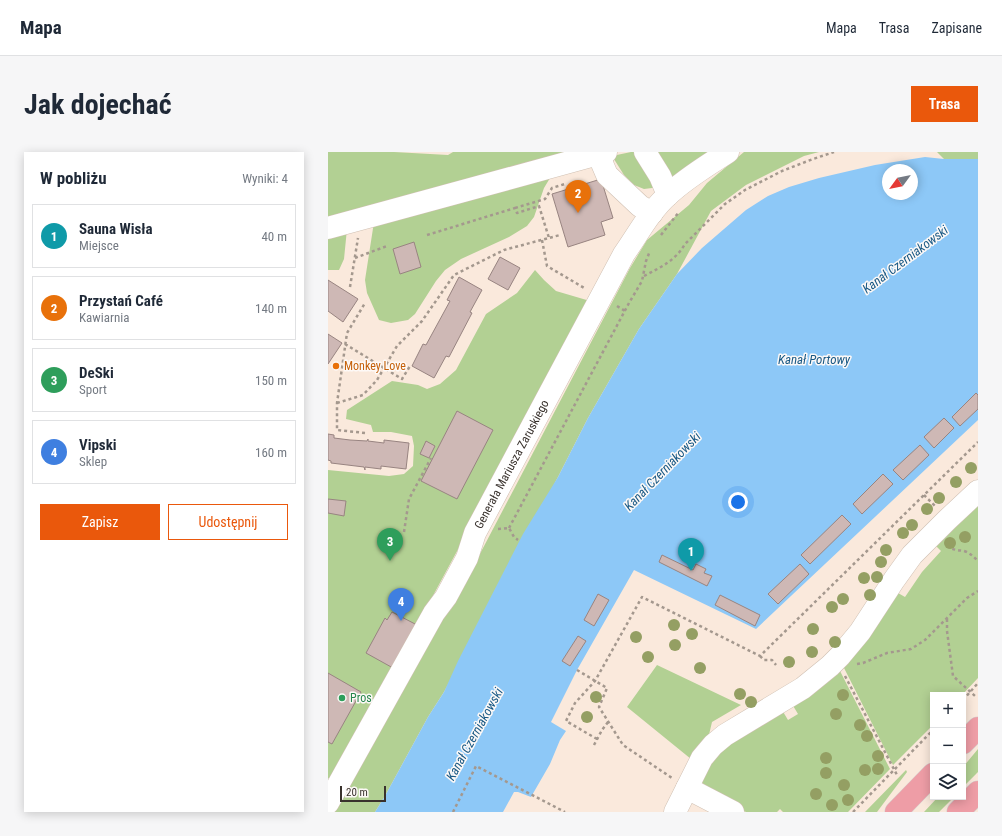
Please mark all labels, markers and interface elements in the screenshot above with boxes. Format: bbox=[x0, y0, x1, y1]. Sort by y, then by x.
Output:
text: Mapa bbox=[20, 16, 62, 39]
text: Mapa bbox=[826, 20, 857, 36]
text: Trasa bbox=[879, 20, 909, 36]
text: Zapisane bbox=[931, 20, 982, 36]
button: Trasa bbox=[911, 86, 978, 122]
text: Jak dojechać bbox=[24, 88, 172, 121]
north arrow bbox=[882, 164, 918, 200]
text: W pobliżu bbox=[40, 168, 107, 188]
text: Wyniki: 4 bbox=[242, 171, 288, 186]
pin: 2 bbox=[565, 180, 591, 213]
text: Sauna Wisła bbox=[79, 220, 153, 238]
water label: Kanał Czerniakowski bbox=[860, 222, 951, 296]
text: 1 bbox=[51, 229, 57, 244]
text: 40 m bbox=[261, 229, 287, 244]
text: Miejsce bbox=[79, 238, 119, 253]
text: Przystań Café bbox=[79, 292, 163, 310]
text: 2 bbox=[51, 301, 57, 316]
text: 140 m bbox=[255, 301, 287, 316]
text: Kawiarnia bbox=[79, 310, 129, 325]
water label: Kanał Portowy bbox=[778, 352, 851, 367]
place label: Monkey Love bbox=[344, 359, 406, 373]
marker: Monkey Love bbox=[331, 361, 341, 371]
text: DeSki bbox=[79, 364, 114, 382]
text: 3 bbox=[51, 373, 57, 388]
text: 150 m bbox=[255, 373, 287, 388]
text: Sport bbox=[79, 382, 107, 397]
street label: Generała Mariusza Zaruskiego bbox=[472, 398, 552, 531]
water label: Kanał Czerniakowski bbox=[621, 429, 704, 514]
text: Vipski bbox=[79, 436, 117, 454]
text: 4 bbox=[51, 445, 57, 460]
text: 160 m bbox=[255, 445, 287, 460]
text: Sklep bbox=[79, 454, 107, 469]
your location bbox=[728, 492, 748, 512]
button: Zapisz bbox=[40, 504, 160, 540]
button: Udostępnij bbox=[168, 504, 288, 540]
pin: 3 bbox=[377, 528, 403, 561]
pin: 1 bbox=[678, 538, 704, 571]
pin: 4 bbox=[388, 588, 414, 621]
water label: Kanał Czerniakowski bbox=[443, 685, 506, 783]
place label: Pros bbox=[350, 691, 372, 705]
map controls bbox=[930, 692, 966, 800]
button: + bbox=[930, 692, 966, 728]
marker: Pros bbox=[337, 693, 347, 703]
button: − bbox=[930, 728, 966, 764]
button: layers bbox=[930, 764, 966, 800]
scale bar bbox=[340, 784, 386, 803]
text: 20 m bbox=[346, 786, 368, 799]

